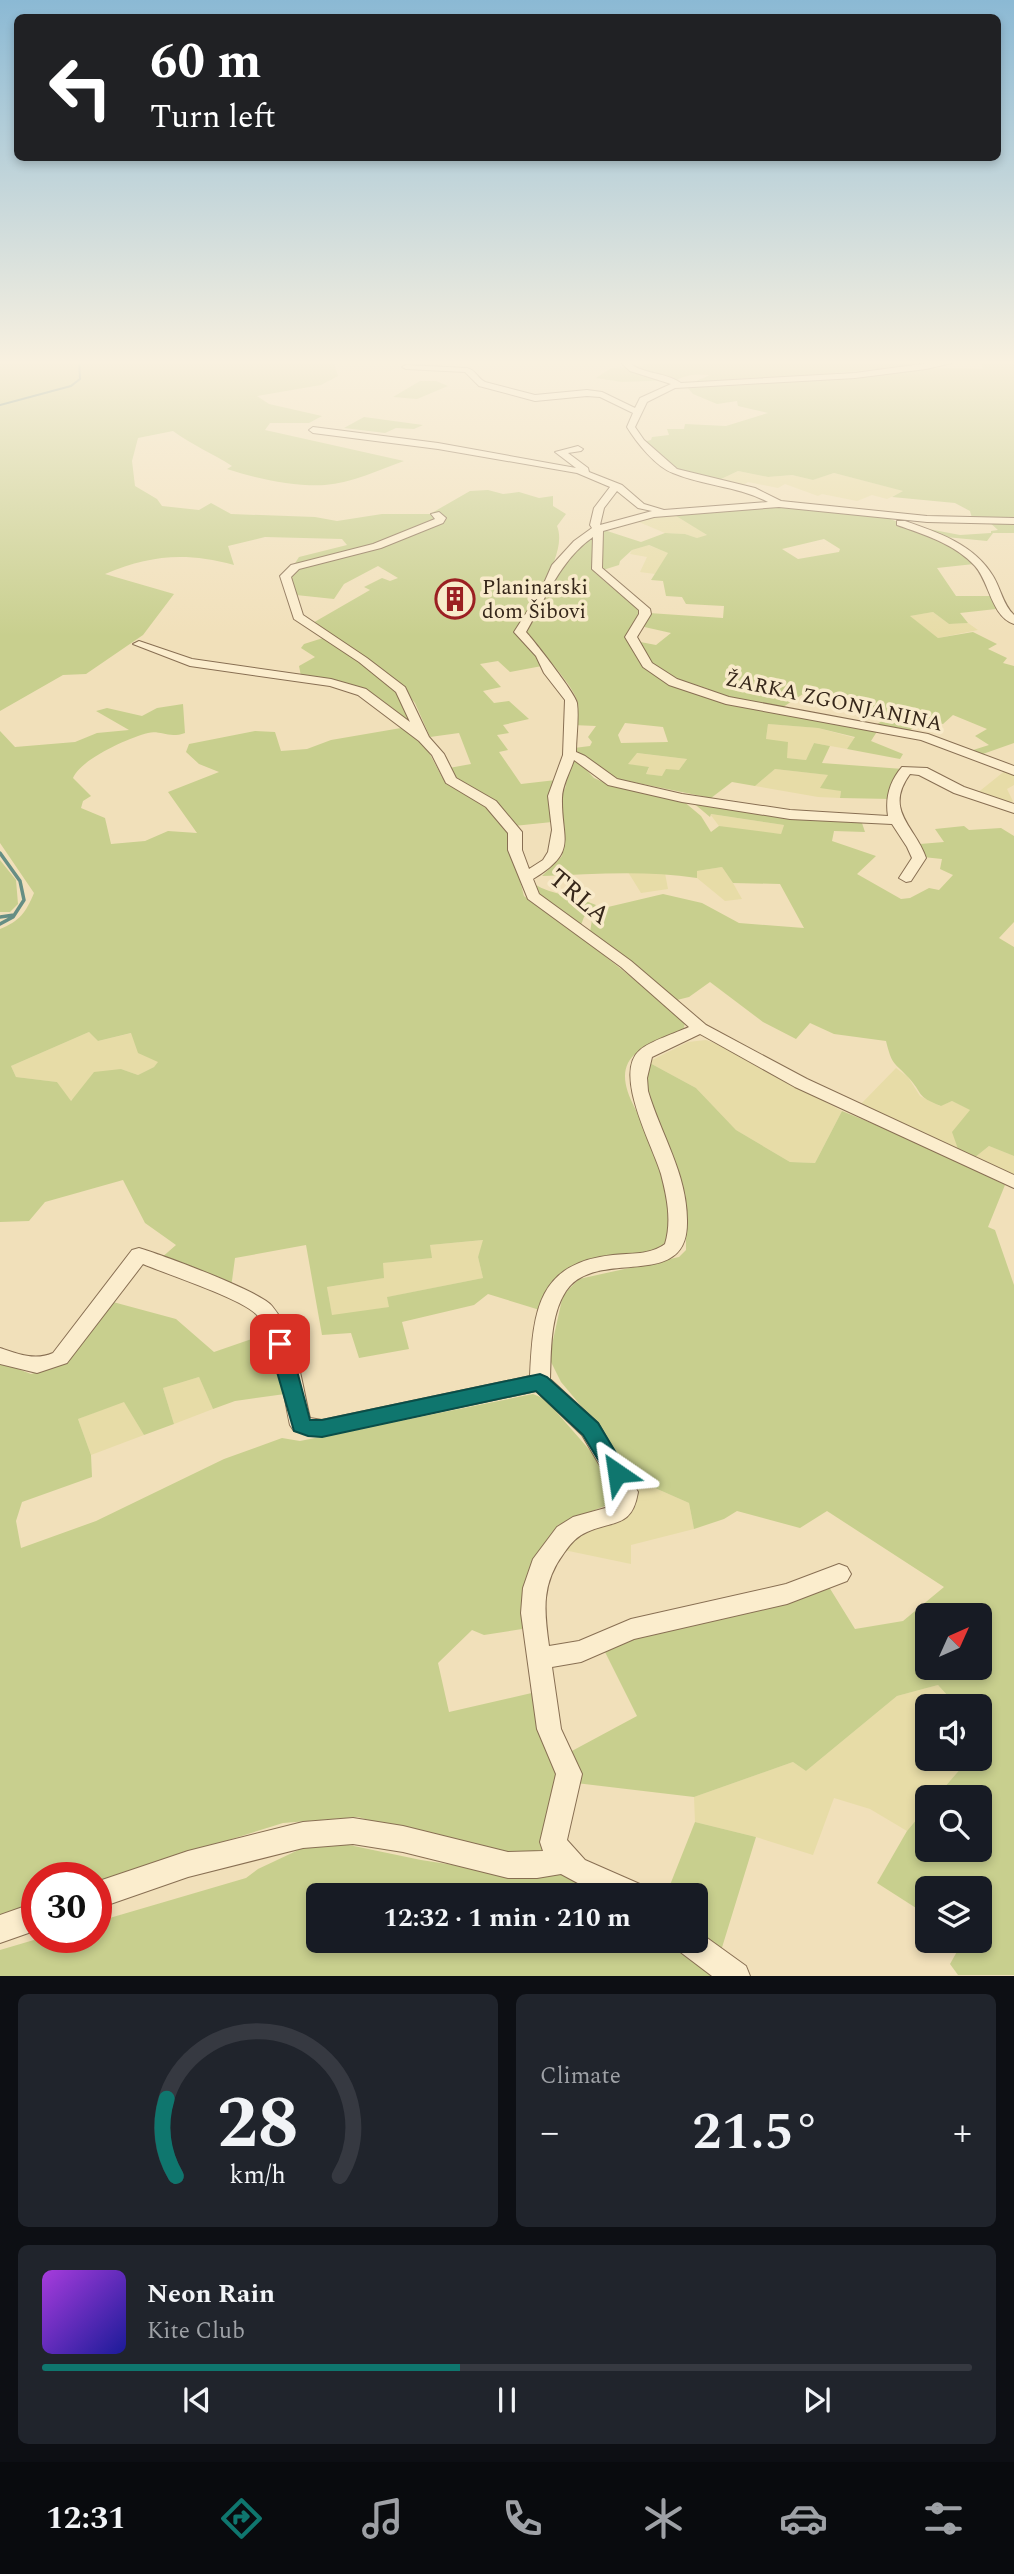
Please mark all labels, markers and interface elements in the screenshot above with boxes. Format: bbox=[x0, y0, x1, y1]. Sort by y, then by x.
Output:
text: 60 m bbox=[150, 25, 261, 100]
icon: left bbox=[35, 42, 126, 133]
text: Turn left bbox=[150, 93, 276, 142]
place label: Planinarski dom Šibovi bbox=[482, 572, 588, 628]
building icon: Planinarski dom Šibovi bbox=[434, 578, 476, 620]
street label: ŽARKA ZGONJANINA bbox=[722, 663, 946, 741]
street label: TRLA bbox=[540, 859, 619, 935]
pin bbox=[250, 1314, 310, 1374]
icon: arrive bbox=[261, 1325, 299, 1363]
position arrow bbox=[580, 1436, 654, 1510]
north arrow bbox=[915, 1603, 992, 1680]
map controls bbox=[915, 1603, 992, 1953]
button: sound bbox=[915, 1694, 992, 1771]
button: search bbox=[915, 1785, 992, 1862]
speed limit sign: 30 bbox=[21, 1862, 112, 1953]
button: layers bbox=[915, 1876, 992, 1953]
text: 12:32 · 1 min · 210 m bbox=[383, 1898, 631, 1938]
text: Climate bbox=[540, 2059, 621, 2094]
text: 28 bbox=[217, 2070, 299, 2181]
text: 21.5° bbox=[692, 2093, 820, 2172]
text: − bbox=[540, 2104, 559, 2162]
text: + bbox=[953, 2104, 972, 2162]
text: km/h bbox=[230, 2157, 286, 2195]
text: Neon Rain bbox=[147, 2274, 275, 2314]
text: Kite Club bbox=[147, 2314, 245, 2349]
icon: previous bbox=[178, 2381, 216, 2419]
icon: pause bbox=[488, 2381, 526, 2419]
icon: next bbox=[798, 2381, 836, 2419]
text: 12:31 bbox=[46, 2494, 126, 2543]
icon: directions bbox=[217, 2494, 266, 2543]
icon: music bbox=[358, 2494, 407, 2543]
icon: phone bbox=[498, 2494, 547, 2543]
icon: climate bbox=[639, 2494, 688, 2543]
icon: car bbox=[779, 2494, 828, 2543]
icon: filters bbox=[919, 2494, 968, 2543]

